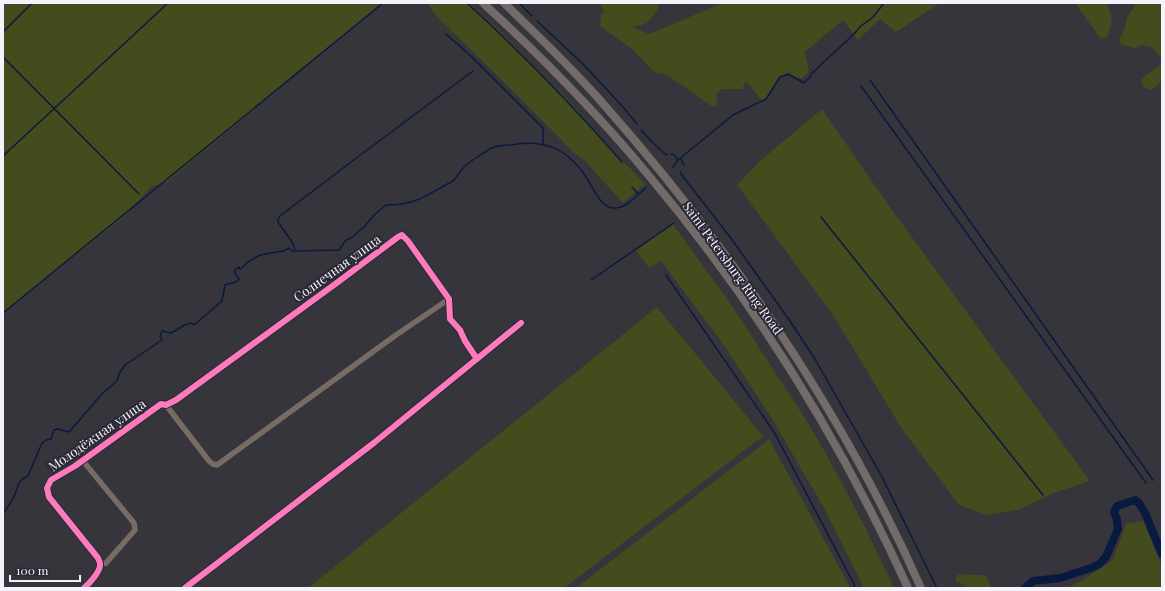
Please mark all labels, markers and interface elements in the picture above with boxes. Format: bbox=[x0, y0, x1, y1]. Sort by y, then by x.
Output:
street label: Saint Petersburg Ring Road bbox=[680, 198, 788, 338]
street label: Солнечная улица bbox=[290, 230, 384, 305]
street label: Молодёжная улица bbox=[45, 394, 149, 475]
scale bar bbox=[10, 557, 80, 583]
text: 100 m bbox=[16, 562, 49, 578]

